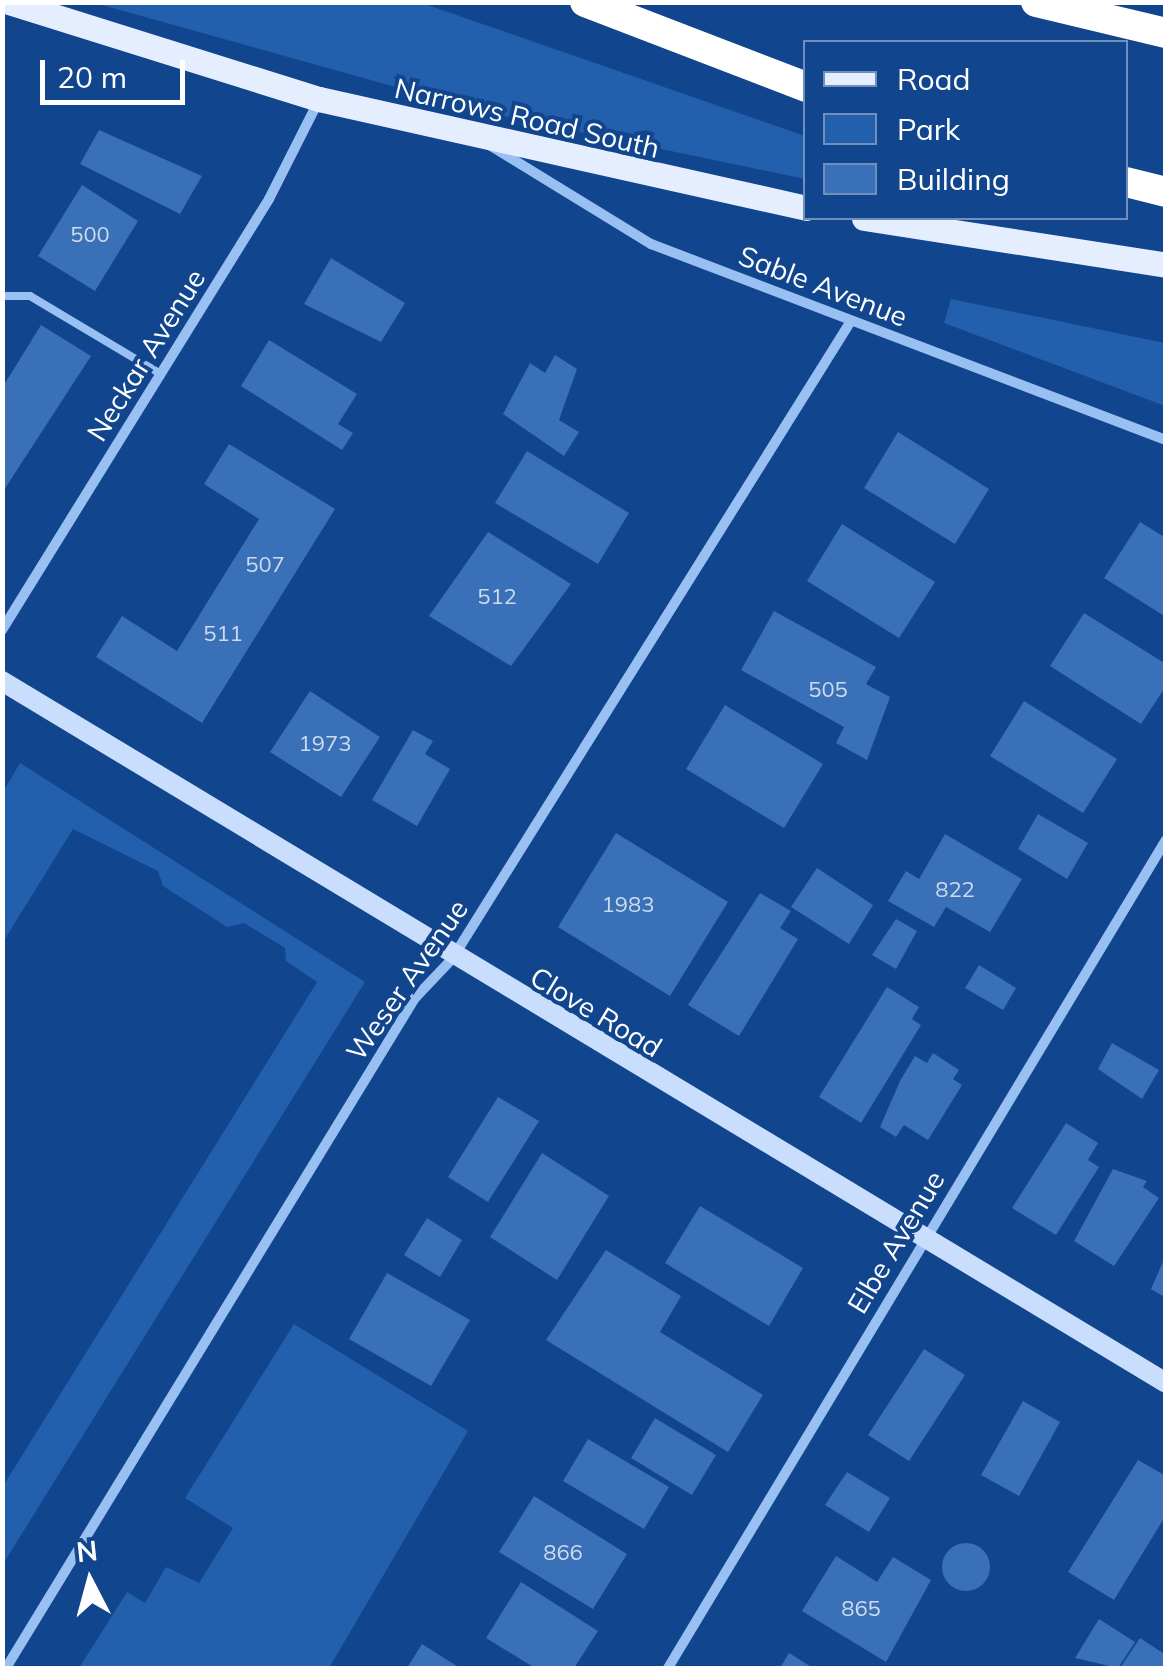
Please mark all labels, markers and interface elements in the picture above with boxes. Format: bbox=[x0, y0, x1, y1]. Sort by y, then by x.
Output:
scale bar bbox=[45, 40, 190, 102]
legend bbox=[803, 40, 1128, 220]
text: 20 m bbox=[57, 58, 127, 96]
text: Road bbox=[897, 60, 971, 98]
street label: Narrows Road South bbox=[391, 71, 663, 165]
text: Park bbox=[897, 110, 960, 148]
text: Building bbox=[897, 160, 1010, 198]
house number: 500 bbox=[70, 222, 110, 248]
street label: Sable Avenue bbox=[734, 238, 912, 334]
street label: Neckar Avenue bbox=[80, 263, 212, 447]
house number: 507 bbox=[245, 552, 285, 578]
house number: 512 bbox=[477, 584, 517, 610]
house number: 511 bbox=[203, 621, 243, 647]
house number: 505 bbox=[808, 677, 848, 703]
house number: 1973 bbox=[299, 731, 351, 757]
house number: 822 bbox=[935, 877, 975, 903]
house number: 1983 bbox=[602, 892, 654, 918]
street label: Weser Avenue bbox=[339, 893, 475, 1067]
street label: Clove Road bbox=[524, 960, 668, 1064]
street label: Elbe Avenue bbox=[840, 1165, 952, 1319]
north arrow bbox=[40, 1531, 140, 1631]
text: N bbox=[74, 1532, 99, 1569]
house number: 866 bbox=[543, 1540, 583, 1566]
house number: 865 bbox=[841, 1596, 881, 1622]

